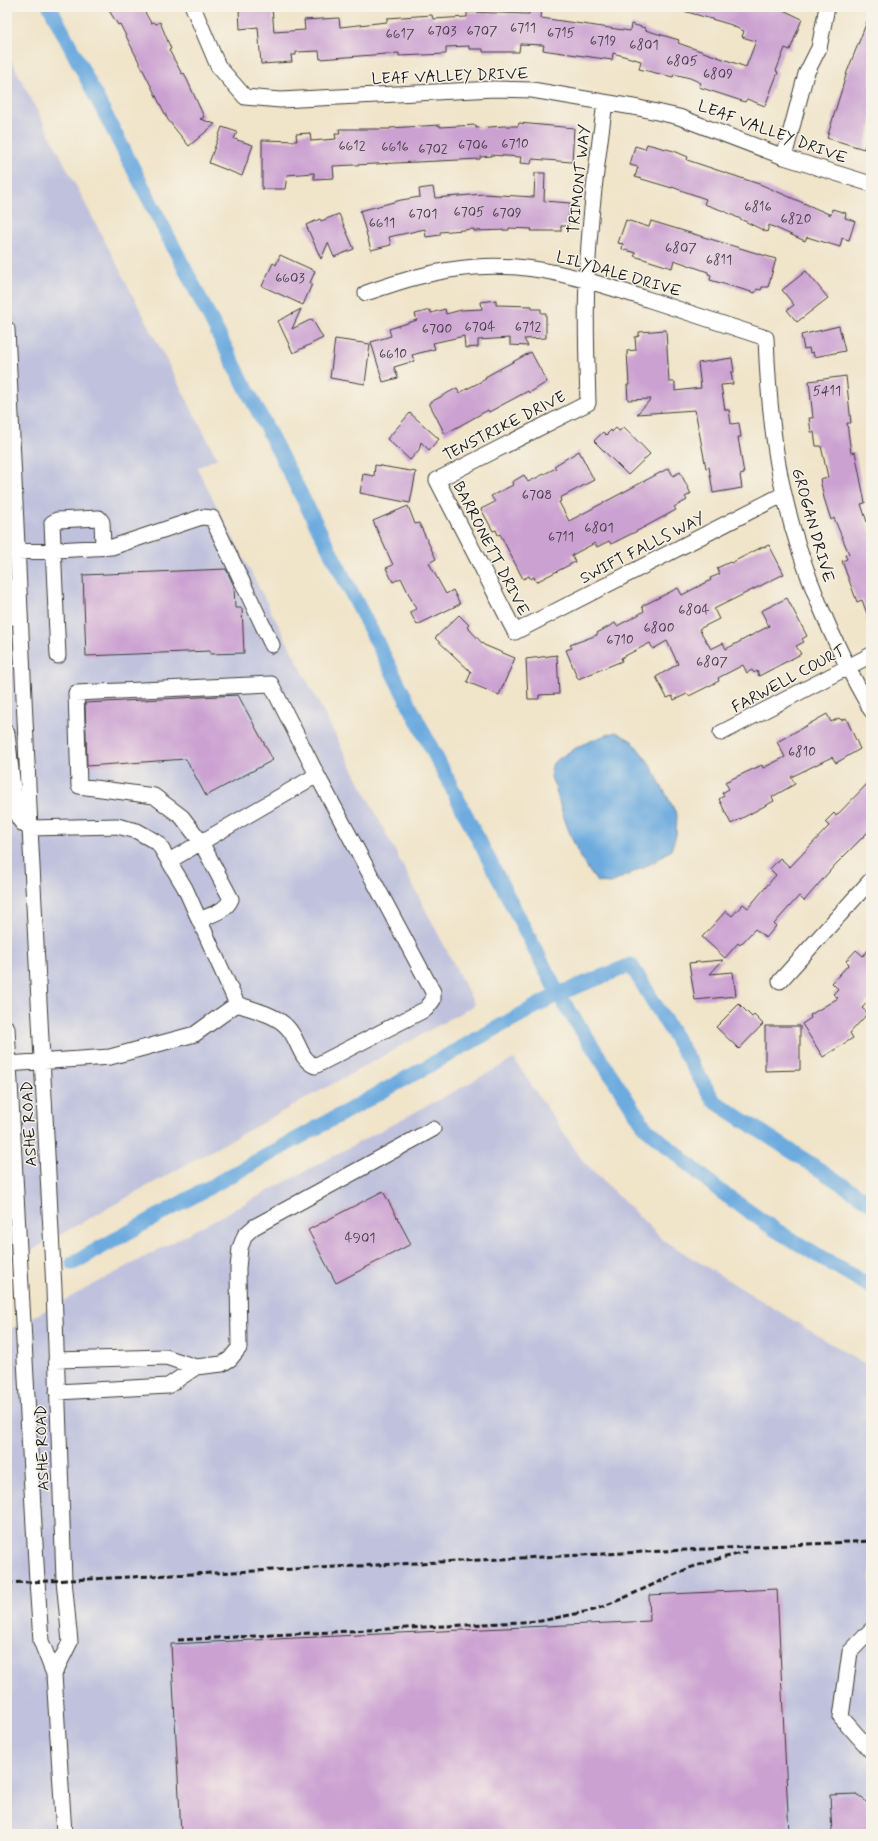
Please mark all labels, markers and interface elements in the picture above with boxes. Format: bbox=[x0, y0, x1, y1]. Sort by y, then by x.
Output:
house number: 6711 bbox=[510, 19, 536, 37]
house number: 6703 bbox=[428, 22, 456, 40]
house number: 6707 bbox=[466, 22, 498, 40]
house number: 6715 bbox=[547, 24, 575, 42]
house number: 6617 bbox=[386, 25, 415, 43]
house number: 6719 bbox=[590, 32, 616, 50]
house number: 6801 bbox=[629, 36, 659, 54]
house number: 6805 bbox=[666, 52, 698, 70]
street label: LEAF VALLEY DRIVE bbox=[371, 63, 529, 90]
house number: 6809 bbox=[703, 65, 733, 83]
street label: LEAF VALLEY DRIVE bbox=[695, 96, 850, 169]
street label: TRIMONT WAY bbox=[563, 123, 596, 235]
house number: 6710 bbox=[501, 135, 529, 153]
house number: 6706 bbox=[458, 136, 488, 154]
house number: 6612 bbox=[338, 137, 366, 155]
house number: 6616 bbox=[381, 138, 409, 156]
house number: 6702 bbox=[418, 140, 448, 158]
house number: 6816 bbox=[744, 198, 772, 216]
house number: 6705 bbox=[453, 203, 485, 221]
house number: 6709 bbox=[492, 204, 522, 222]
house number: 6701 bbox=[409, 205, 437, 223]
house number: 6820 bbox=[780, 210, 812, 228]
house number: 6611 bbox=[369, 214, 395, 232]
house number: 6807 bbox=[665, 239, 697, 257]
street label: LILYDALE DRIVE bbox=[554, 247, 683, 302]
house number: 6811 bbox=[706, 251, 732, 269]
house number: 6603 bbox=[275, 269, 305, 287]
house number: 6704 bbox=[465, 318, 495, 336]
house number: 6712 bbox=[515, 318, 541, 336]
house number: 6700 bbox=[422, 320, 452, 338]
house number: 6610 bbox=[379, 345, 407, 363]
house number: 5411 bbox=[813, 382, 841, 400]
street label: TENSTRIKE DRIVE bbox=[440, 386, 570, 466]
street label: GROGAN DRIVE bbox=[786, 466, 839, 585]
street label: BARRONETT DRIVE bbox=[448, 478, 534, 620]
house number: 6708 bbox=[522, 486, 552, 504]
street label: SWIFT FALLS WAY bbox=[576, 508, 709, 589]
house number: 6801 bbox=[584, 519, 614, 537]
house number: 6711 bbox=[548, 528, 574, 546]
house number: 6804 bbox=[678, 601, 710, 619]
house number: 6800 bbox=[643, 619, 675, 637]
house number: 6710 bbox=[606, 631, 634, 649]
street label: FARWELL COURT bbox=[728, 640, 850, 718]
house number: 6807 bbox=[696, 653, 728, 671]
house number: 6810 bbox=[788, 743, 816, 761]
street label: ASHE ROAD bbox=[17, 1081, 42, 1167]
house number: 4901 bbox=[344, 1229, 376, 1247]
street label: ASHE ROAD bbox=[31, 1405, 54, 1491]

